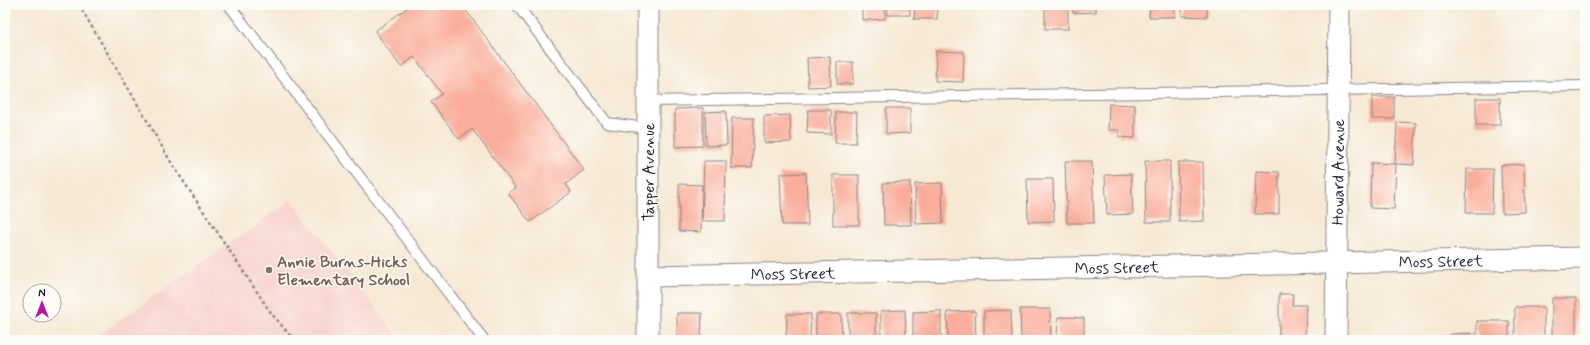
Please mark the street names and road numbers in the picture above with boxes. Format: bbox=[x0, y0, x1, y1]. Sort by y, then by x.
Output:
street label: Howard Avenue bbox=[1328, 118, 1350, 225]
street label: Tapper Avenue bbox=[639, 122, 660, 221]
street label: Moss Street bbox=[1398, 251, 1484, 274]
street label: Moss Street bbox=[1074, 257, 1160, 280]
street label: Moss Street bbox=[751, 263, 836, 286]

